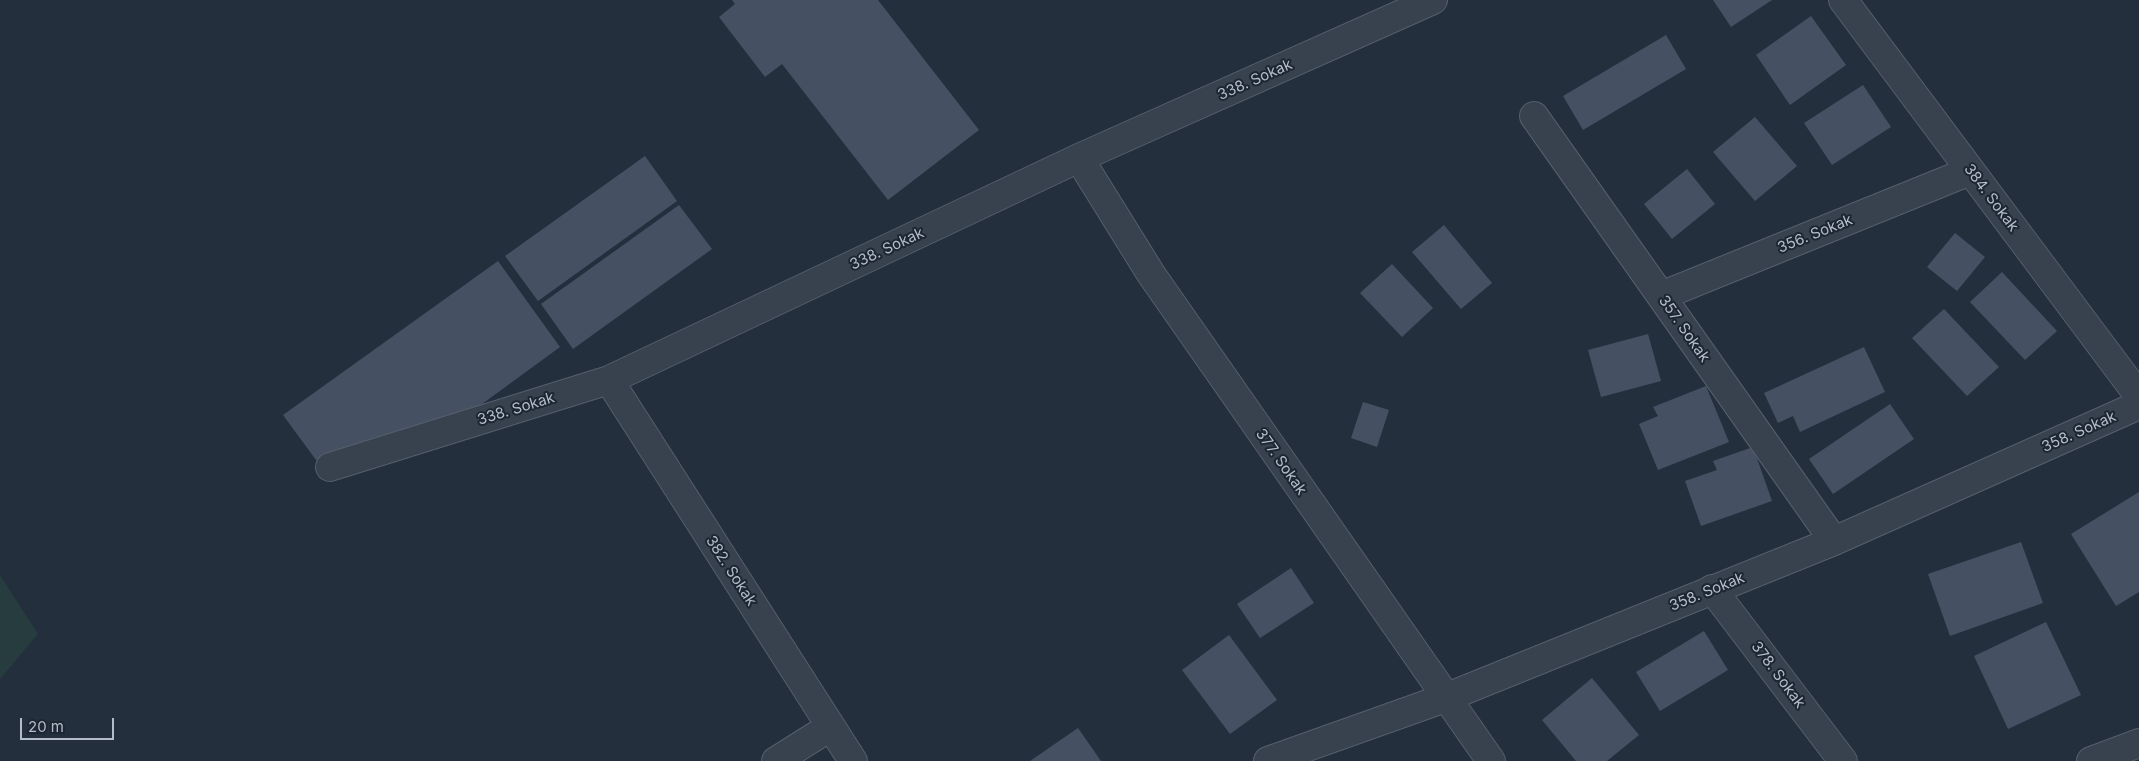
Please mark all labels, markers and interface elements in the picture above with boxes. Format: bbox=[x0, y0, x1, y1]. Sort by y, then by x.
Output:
street label: 338. Sokak bbox=[1215, 56, 1295, 104]
street label: 384. Sokak bbox=[1960, 161, 2022, 235]
street label: 356. Sokak bbox=[1775, 211, 1855, 257]
street label: 338. Sokak bbox=[847, 224, 927, 274]
street label: 357. Sokak bbox=[1655, 292, 1713, 366]
street label: 338. Sokak bbox=[475, 389, 557, 429]
street label: 358. Sokak bbox=[2039, 408, 2119, 456]
street label: 377. Sokak bbox=[1252, 425, 1310, 499]
street label: 382. Sokak bbox=[702, 533, 760, 609]
street label: 358. Sokak bbox=[1667, 569, 1747, 615]
street label: 378. Sokak bbox=[1747, 638, 1809, 712]
scale bar bbox=[22, 708, 116, 740]
text: 20 m bbox=[28, 717, 64, 736]

